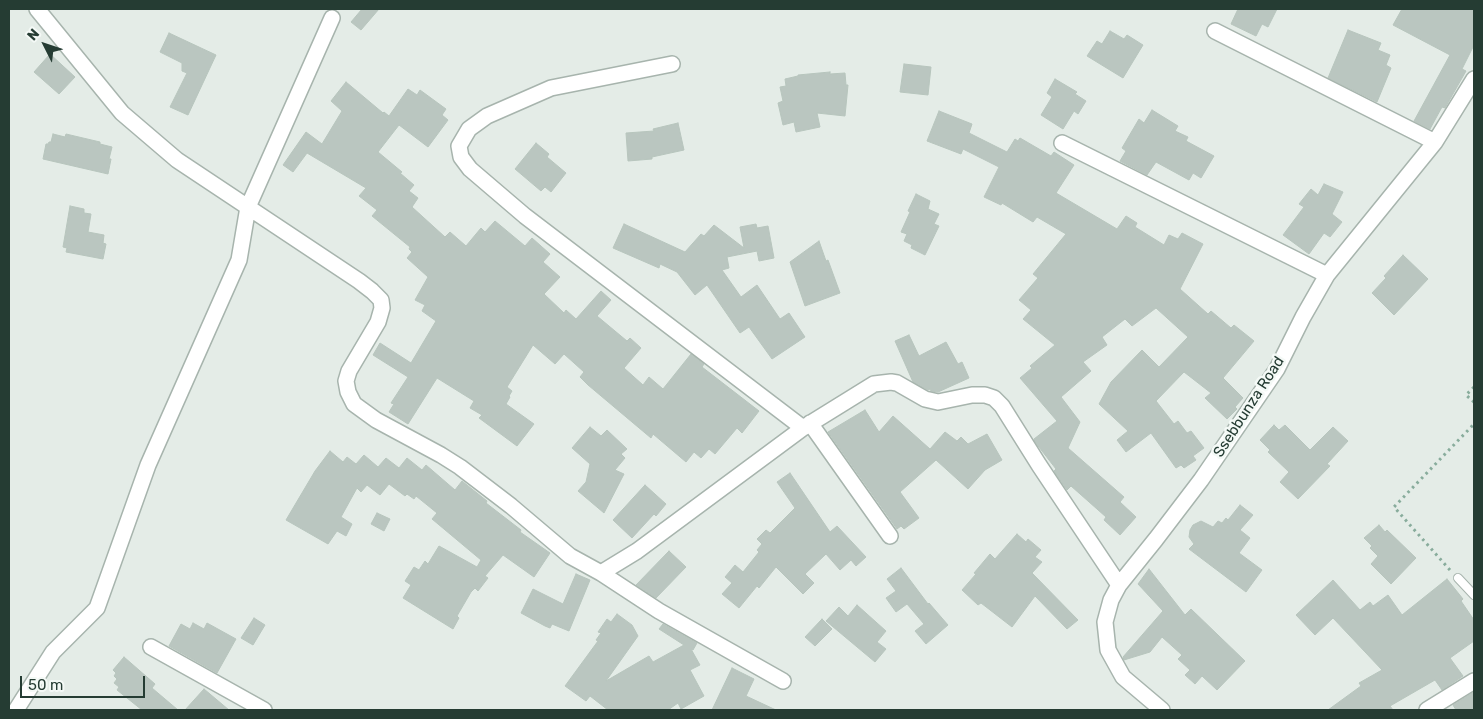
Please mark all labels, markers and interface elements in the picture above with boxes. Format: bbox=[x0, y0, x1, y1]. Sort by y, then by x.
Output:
north arrow bbox=[20, 20, 70, 70]
text: N bbox=[24, 25, 43, 44]
street label: Ssebbunza Road bbox=[1210, 353, 1288, 461]
scale bar bbox=[22, 666, 148, 698]
text: 50 m bbox=[28, 676, 63, 694]

